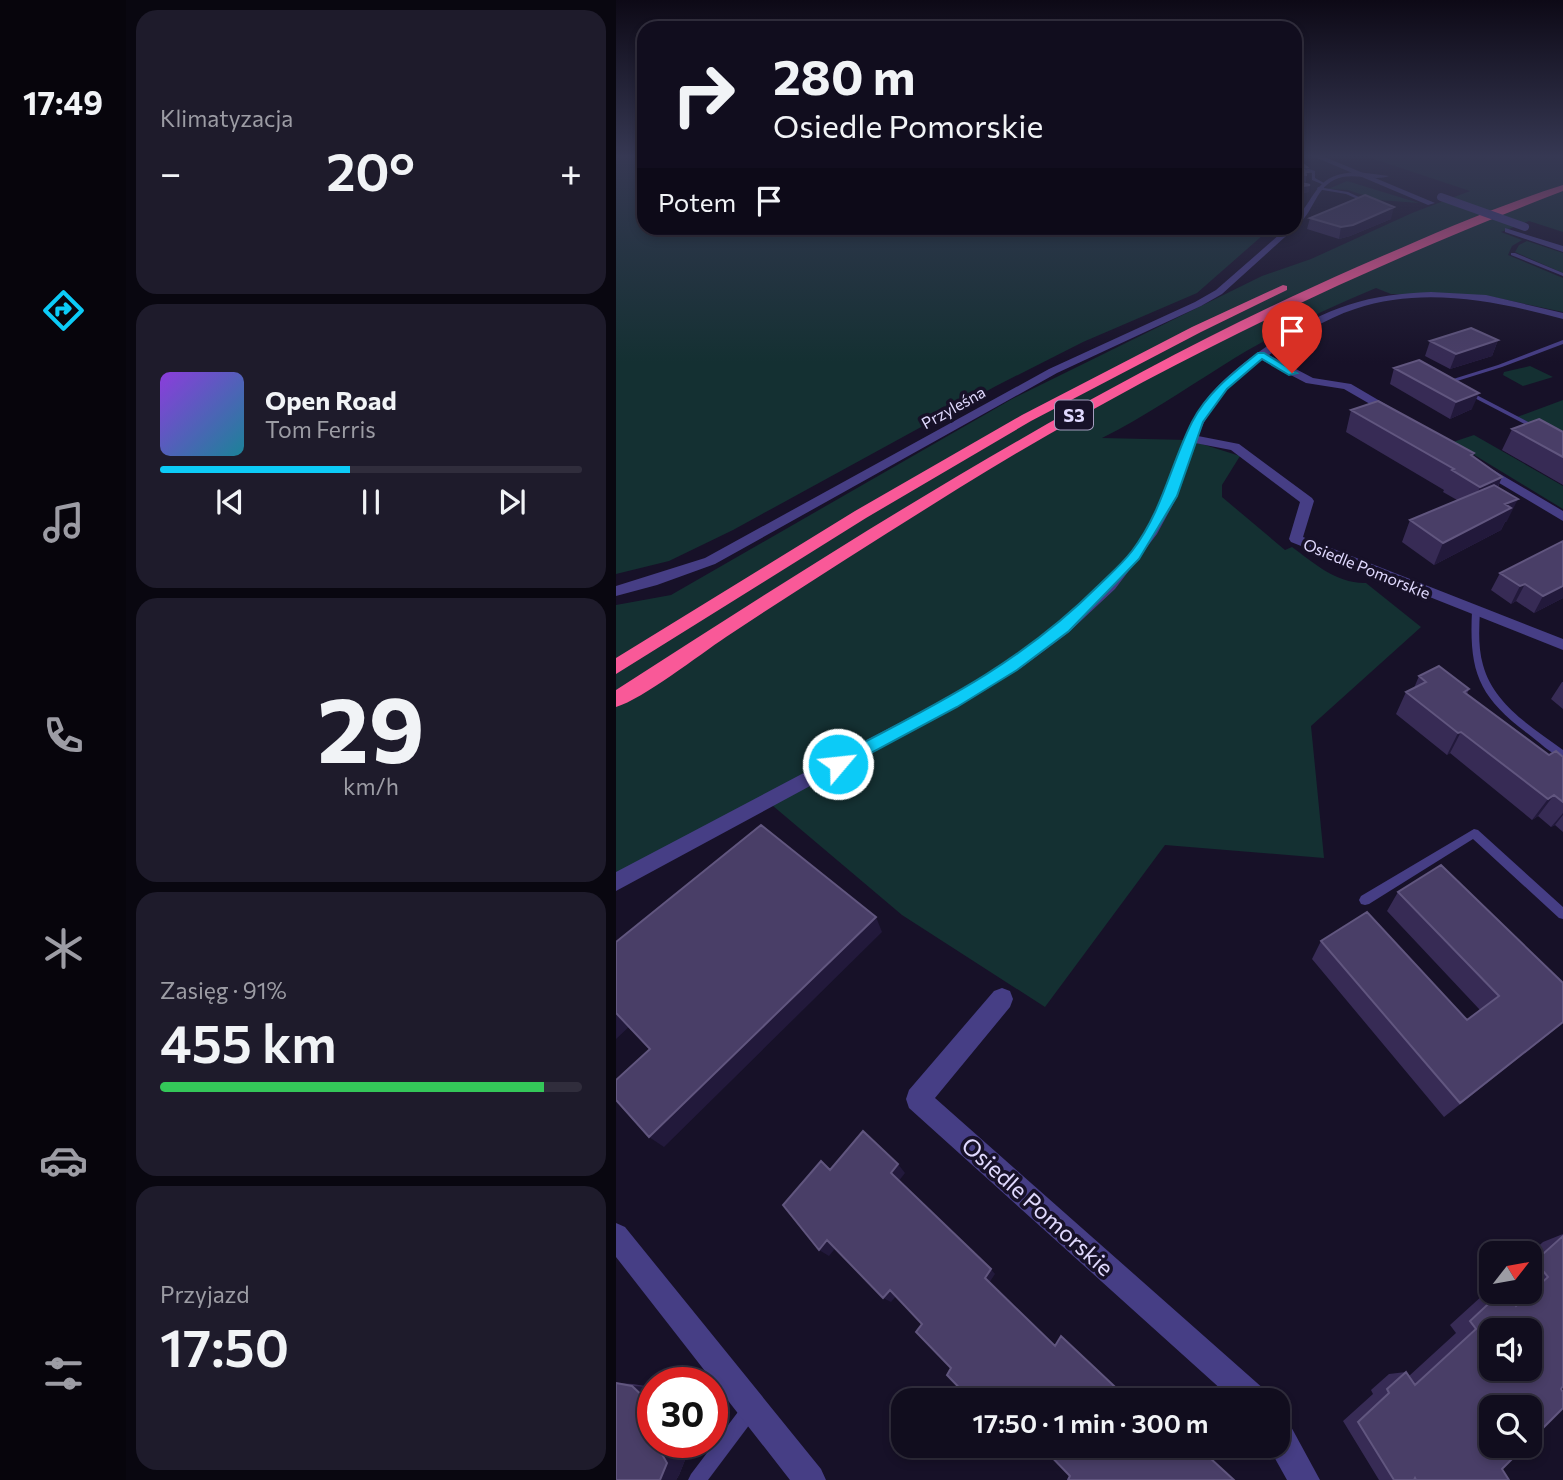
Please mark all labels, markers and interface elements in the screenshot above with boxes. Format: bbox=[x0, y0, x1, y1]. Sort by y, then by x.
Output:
text: 280 m bbox=[773, 45, 916, 105]
icon: right bbox=[658, 49, 749, 140]
text: 17:49 bbox=[23, 82, 103, 122]
text: Klimatyzacja bbox=[160, 104, 293, 132]
text: Osiedle Pomorskie bbox=[773, 105, 1043, 145]
text: 20° bbox=[326, 138, 415, 202]
text: − bbox=[160, 148, 182, 195]
text: + bbox=[560, 148, 582, 195]
icon: arrive bbox=[750, 182, 788, 220]
text: Potem bbox=[658, 186, 736, 217]
icon: directions bbox=[39, 286, 88, 335]
pin bbox=[1262, 301, 1322, 373]
icon: arrive bbox=[1273, 312, 1311, 350]
street label: Przyleśna bbox=[918, 382, 988, 432]
text: Open Road bbox=[265, 384, 397, 415]
road number: S3 bbox=[1055, 400, 1093, 430]
text: Tom Ferris bbox=[265, 415, 376, 443]
icon: previous bbox=[211, 483, 249, 521]
icon: pause bbox=[352, 483, 390, 521]
icon: next bbox=[493, 483, 531, 521]
icon: music bbox=[39, 498, 88, 547]
street label: Osiedle Pomorskie bbox=[1301, 534, 1433, 602]
text: 29 bbox=[317, 670, 425, 782]
icon: phone bbox=[39, 711, 88, 760]
position arrow bbox=[801, 727, 875, 801]
text: km/h bbox=[343, 772, 399, 800]
icon: climate bbox=[39, 924, 88, 973]
text: Zasięg · 91% bbox=[160, 976, 287, 1004]
text: 455 km bbox=[160, 1010, 337, 1074]
street label: Osiedle Pomorskie bbox=[956, 1131, 1120, 1281]
icon: car bbox=[39, 1136, 88, 1185]
north arrow bbox=[1479, 1241, 1542, 1304]
map controls bbox=[1479, 1241, 1542, 1458]
text: Przyjazd bbox=[160, 1280, 250, 1308]
text: 17:50 bbox=[160, 1314, 289, 1378]
button: sound bbox=[1479, 1318, 1542, 1381]
icon: filters bbox=[39, 1349, 88, 1398]
speed limit sign: 30 bbox=[637, 1367, 728, 1458]
button: search bbox=[1479, 1395, 1542, 1458]
text: 17:50 · 1 min · 300 m bbox=[973, 1407, 1208, 1438]

